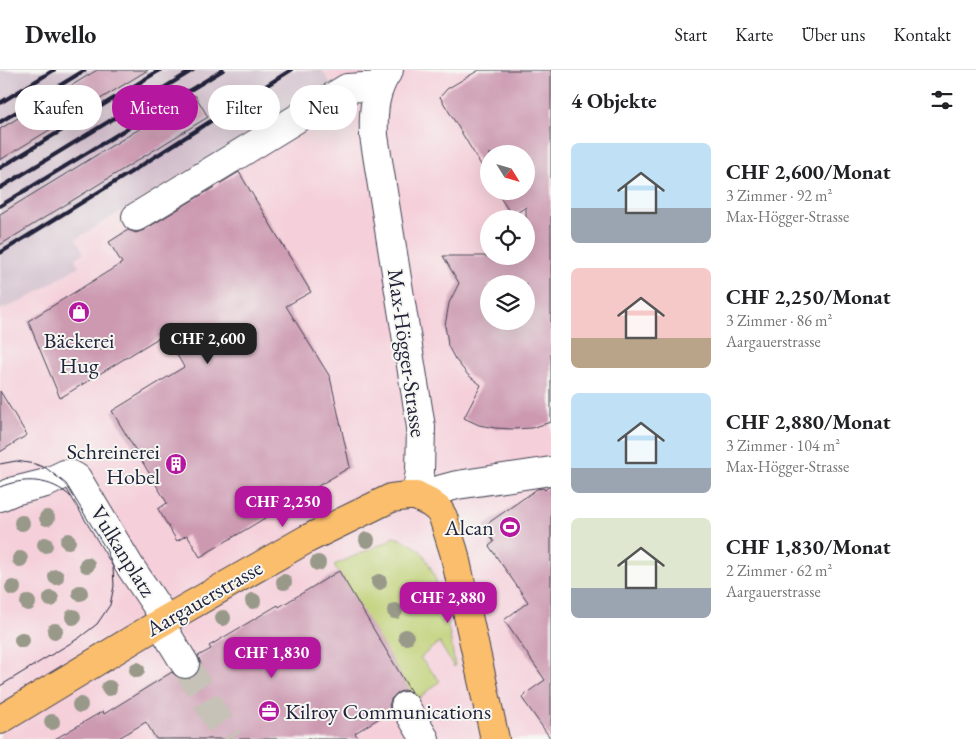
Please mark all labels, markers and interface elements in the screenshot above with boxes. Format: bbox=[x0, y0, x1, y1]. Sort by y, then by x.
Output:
text: Dwello bbox=[25, 19, 96, 50]
text: Start bbox=[674, 23, 707, 46]
text: Karte bbox=[735, 23, 773, 46]
text: Über uns bbox=[801, 23, 865, 46]
text: Kontakt bbox=[893, 23, 951, 46]
chip: Kaufen bbox=[15, 85, 102, 130]
chip: Mieten bbox=[112, 85, 198, 130]
chip: Filter bbox=[208, 85, 280, 130]
chip: Neu bbox=[290, 85, 357, 130]
icon: filters bbox=[928, 86, 956, 114]
text: 4 Objekte bbox=[571, 87, 657, 114]
north arrow bbox=[480, 145, 535, 200]
map controls bbox=[480, 145, 535, 330]
text: CHF 2,600/Monat bbox=[726, 158, 891, 185]
icon: home bbox=[611, 163, 671, 223]
text: 3 Zimmer · 92 m² bbox=[726, 185, 832, 206]
text: Max-Högger-Strasse bbox=[726, 206, 849, 227]
button: locate bbox=[480, 210, 535, 265]
street label: Max-Högger-Strasse bbox=[381, 267, 433, 439]
button: layers bbox=[480, 275, 535, 330]
text: CHF 2,250/Monat bbox=[726, 283, 891, 310]
icon: home bbox=[611, 288, 671, 348]
shop icon: Bäckerei Hug bbox=[67, 300, 91, 324]
text: 3 Zimmer · 86 m² bbox=[726, 310, 832, 331]
pin: CHF 2,600 bbox=[151, 322, 265, 365]
place label: Bäckerei Hug bbox=[44, 326, 114, 380]
text: CHF 2,600 bbox=[171, 328, 245, 349]
text: Aargauerstrasse bbox=[726, 331, 821, 352]
text: CHF 2,880/Monat bbox=[726, 408, 891, 435]
icon: home bbox=[611, 413, 671, 473]
text: 3 Zimmer · 104 m² bbox=[726, 435, 840, 456]
place label: Schreinerei Hobel bbox=[67, 437, 160, 491]
building icon: Schreinerei Hobel bbox=[164, 452, 188, 476]
text: Max-Högger-Strasse bbox=[726, 456, 849, 477]
pin: CHF 2,250 bbox=[226, 486, 340, 528]
text: CHF 2,250 bbox=[246, 491, 320, 512]
street label: Vulkanplatz bbox=[83, 500, 163, 603]
place label: Alcan bbox=[443, 513, 494, 542]
sports icon: Alcan bbox=[498, 515, 522, 539]
text: CHF 1,830/Monat bbox=[726, 533, 891, 560]
icon: home bbox=[611, 538, 671, 598]
street label: Aargauerstrasse bbox=[140, 553, 268, 644]
text: 2 Zimmer · 62 m² bbox=[726, 560, 832, 581]
text: Aargauerstrasse bbox=[726, 581, 821, 602]
pin: CHF 2,880 bbox=[391, 582, 505, 624]
text: CHF 2,880 bbox=[411, 587, 485, 608]
pin: CHF 1,830 bbox=[215, 636, 329, 679]
text: CHF 1,830 bbox=[235, 642, 309, 663]
place label: Kilroy Communications bbox=[285, 697, 491, 726]
office icon: Kilroy Communications bbox=[257, 699, 281, 723]

